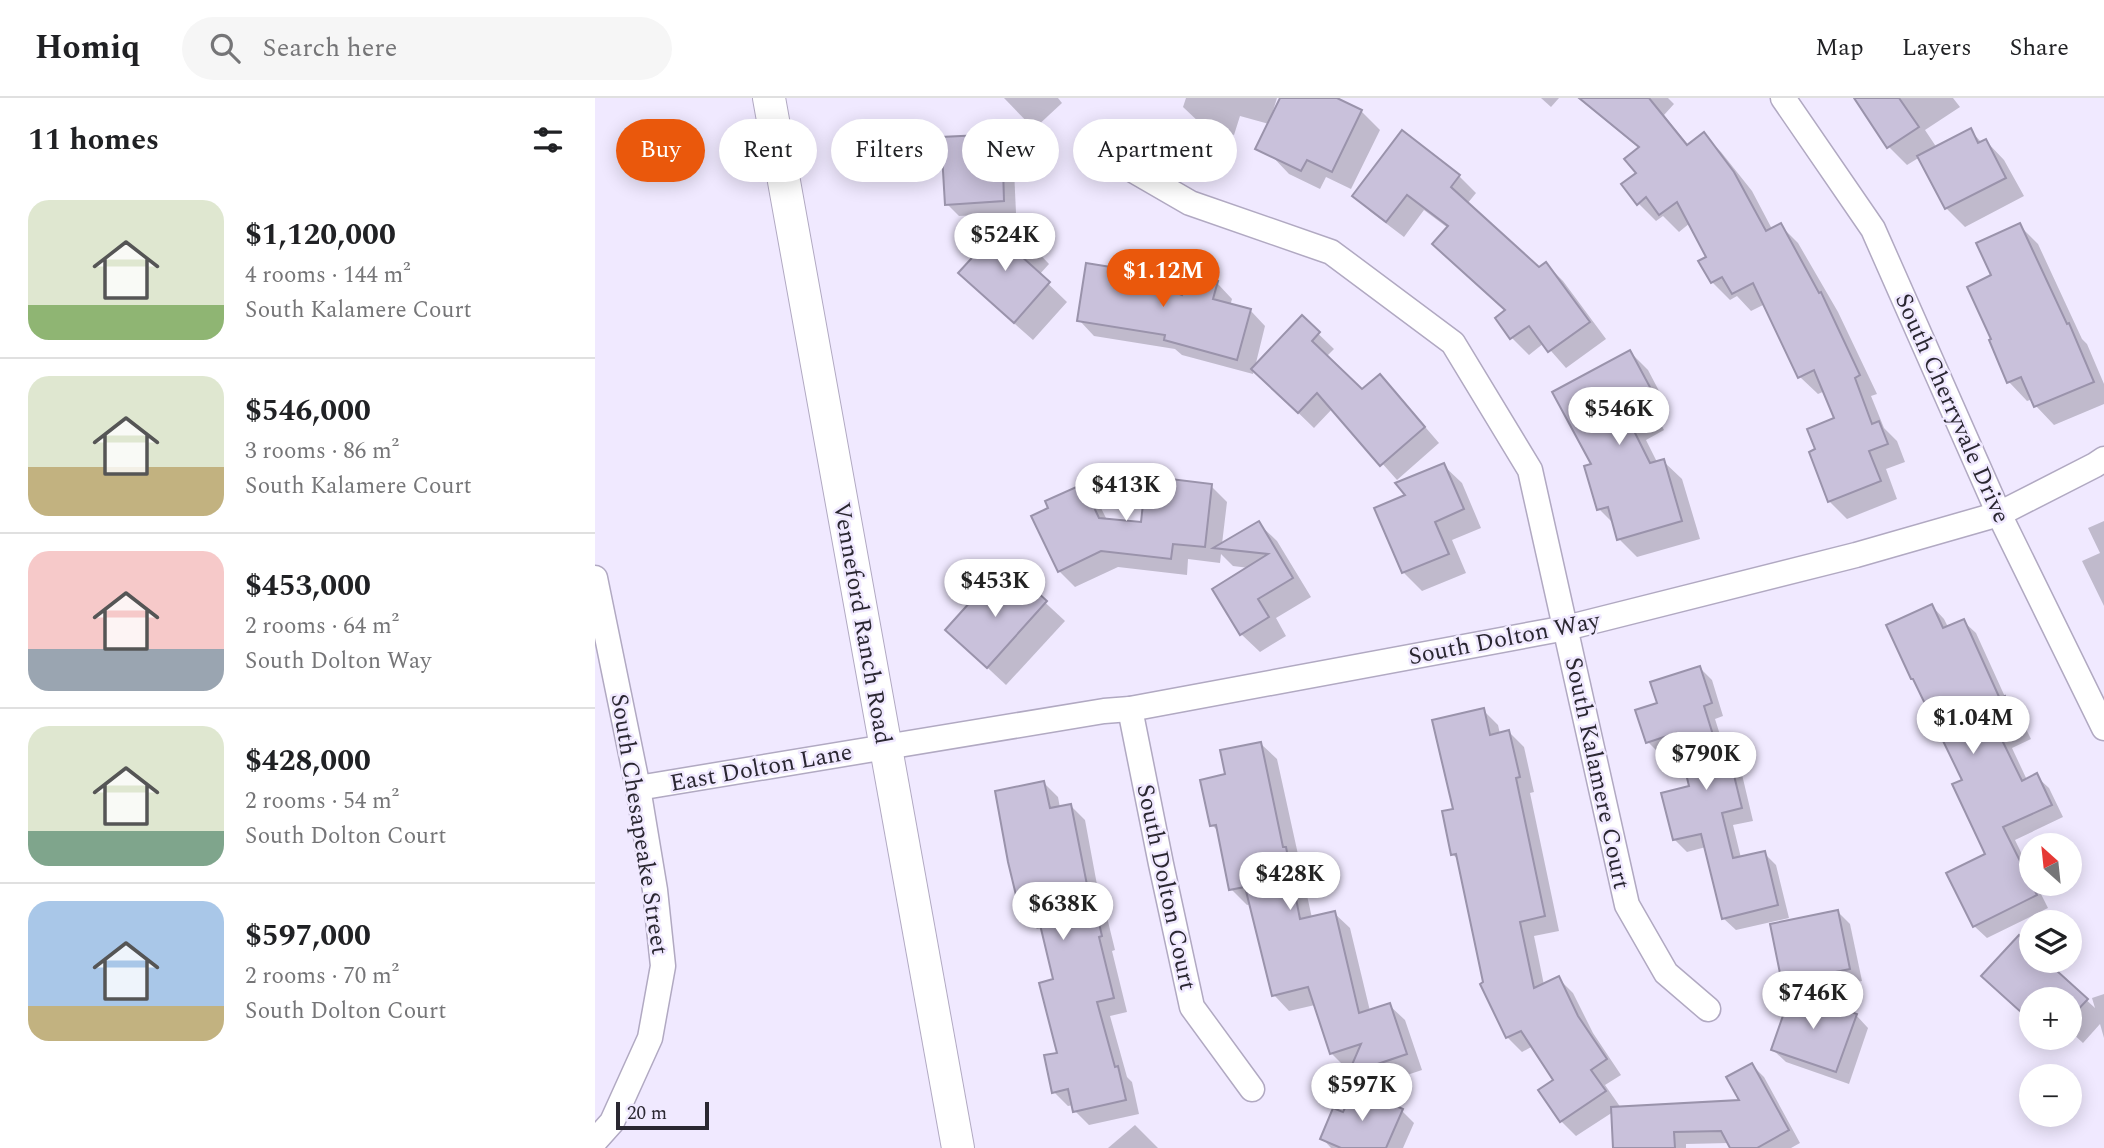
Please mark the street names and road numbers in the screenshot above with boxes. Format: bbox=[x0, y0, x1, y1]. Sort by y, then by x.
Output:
street label: South Cherryvale Drive bbox=[1885, 288, 2019, 529]
street label: Venneford Ranch Road bbox=[823, 499, 901, 747]
street label: South Dolton Way bbox=[1405, 602, 1604, 675]
street label: South Kalamere Court bbox=[1555, 654, 1639, 893]
street label: South Chesapeake Street bbox=[601, 691, 677, 957]
street label: East Dolton Lane bbox=[667, 734, 855, 802]
street label: South Dolton Court bbox=[1127, 781, 1205, 994]

